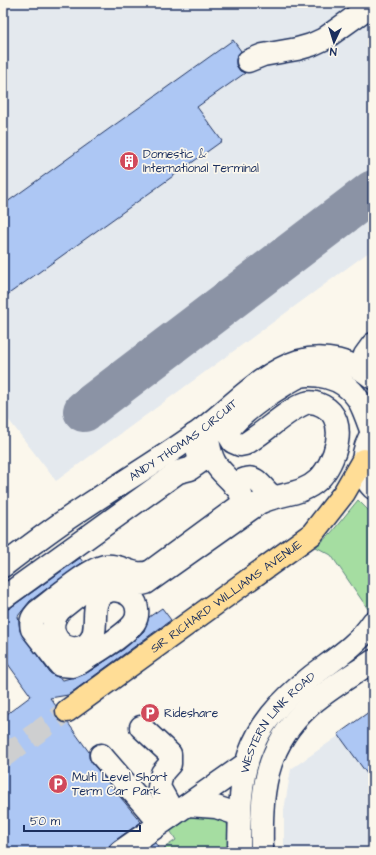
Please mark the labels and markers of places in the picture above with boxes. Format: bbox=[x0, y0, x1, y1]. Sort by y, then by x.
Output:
place label: Domestic & International Terminal bbox=[143, 146, 259, 177]
building icon: Domestic & International Terminal bbox=[118, 150, 140, 172]
parking icon: Rideshare bbox=[139, 702, 161, 724]
place label: Rideshare bbox=[164, 705, 219, 722]
place label: Multi Level Short Term Car Park bbox=[72, 769, 168, 800]
parking icon: Multi Level Short Term Car Park bbox=[47, 773, 69, 795]

